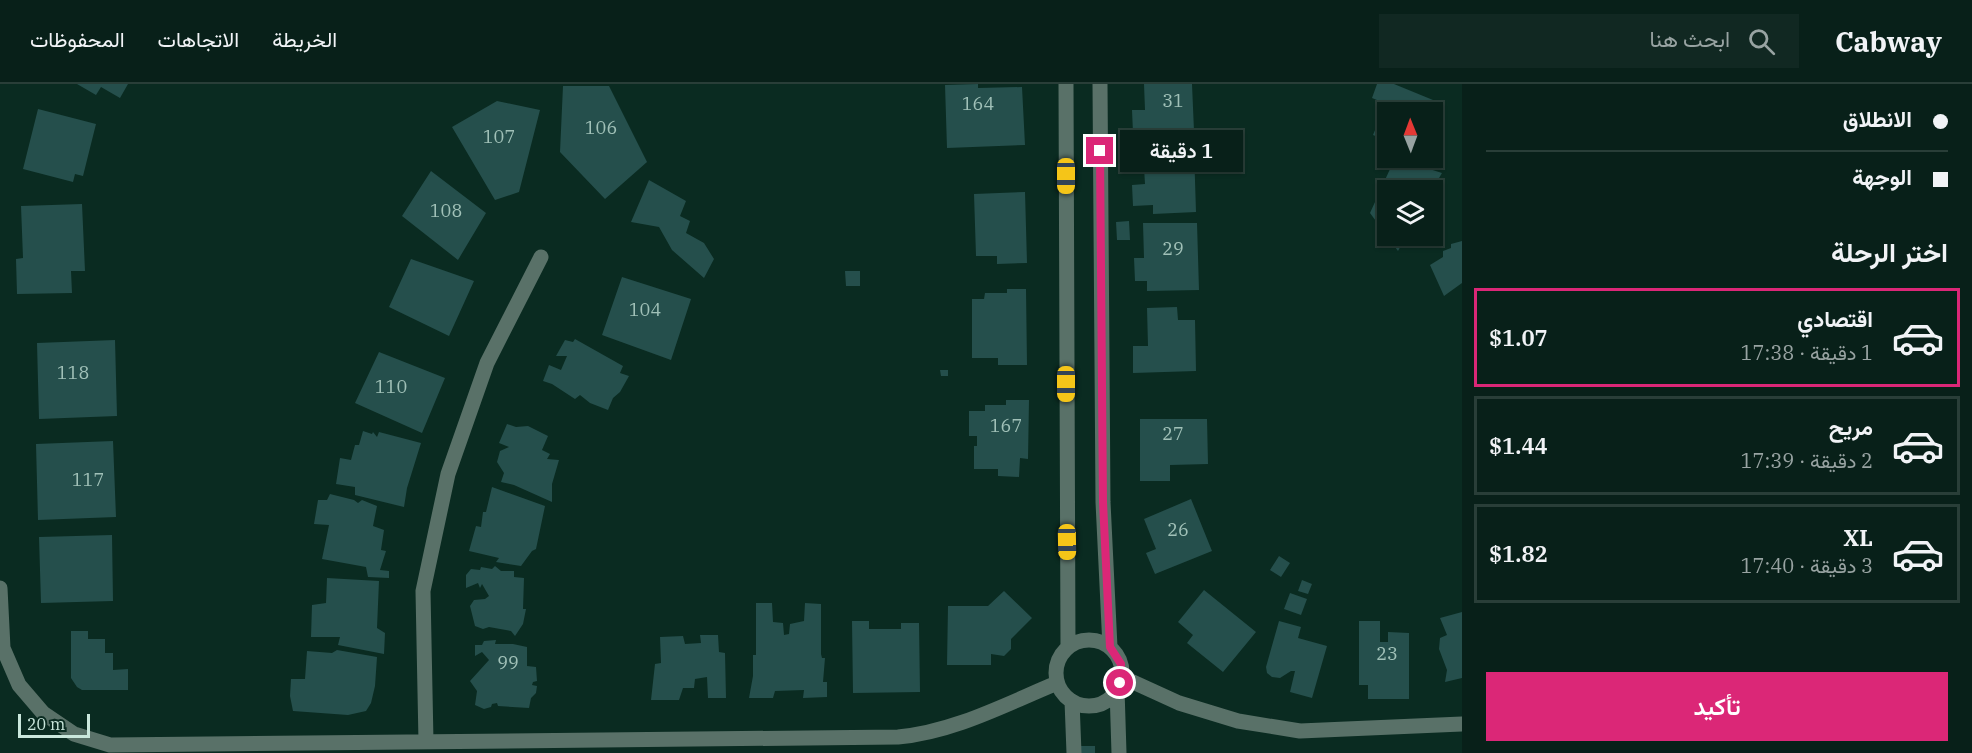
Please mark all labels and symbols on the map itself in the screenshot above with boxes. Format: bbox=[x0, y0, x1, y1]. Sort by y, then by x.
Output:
house number: 31 bbox=[1162, 89, 1184, 112]
house number: 164 bbox=[962, 92, 994, 115]
north arrow bbox=[1377, 102, 1443, 168]
house number: 106 bbox=[585, 116, 617, 139]
house number: 107 bbox=[483, 125, 515, 148]
callout: 1 دقيقة bbox=[1121, 130, 1244, 172]
route end bbox=[1086, 137, 1113, 164]
car bbox=[1057, 158, 1075, 194]
house number: 108 bbox=[430, 199, 462, 222]
house number: 29 bbox=[1162, 237, 1184, 260]
house number: 104 bbox=[629, 298, 661, 321]
house number: 118 bbox=[57, 361, 89, 384]
car bbox=[1057, 366, 1075, 402]
house number: 110 bbox=[375, 375, 407, 398]
house number: 167 bbox=[990, 414, 1022, 437]
house number: 27 bbox=[1162, 422, 1184, 445]
house number: 117 bbox=[72, 468, 104, 491]
house number: 26 bbox=[1167, 518, 1189, 541]
car bbox=[1058, 524, 1076, 560]
house number: 23 bbox=[1376, 642, 1398, 665]
house number: 99 bbox=[497, 651, 519, 674]
route start bbox=[1106, 669, 1133, 696]
scale bar bbox=[18, 711, 90, 738]

